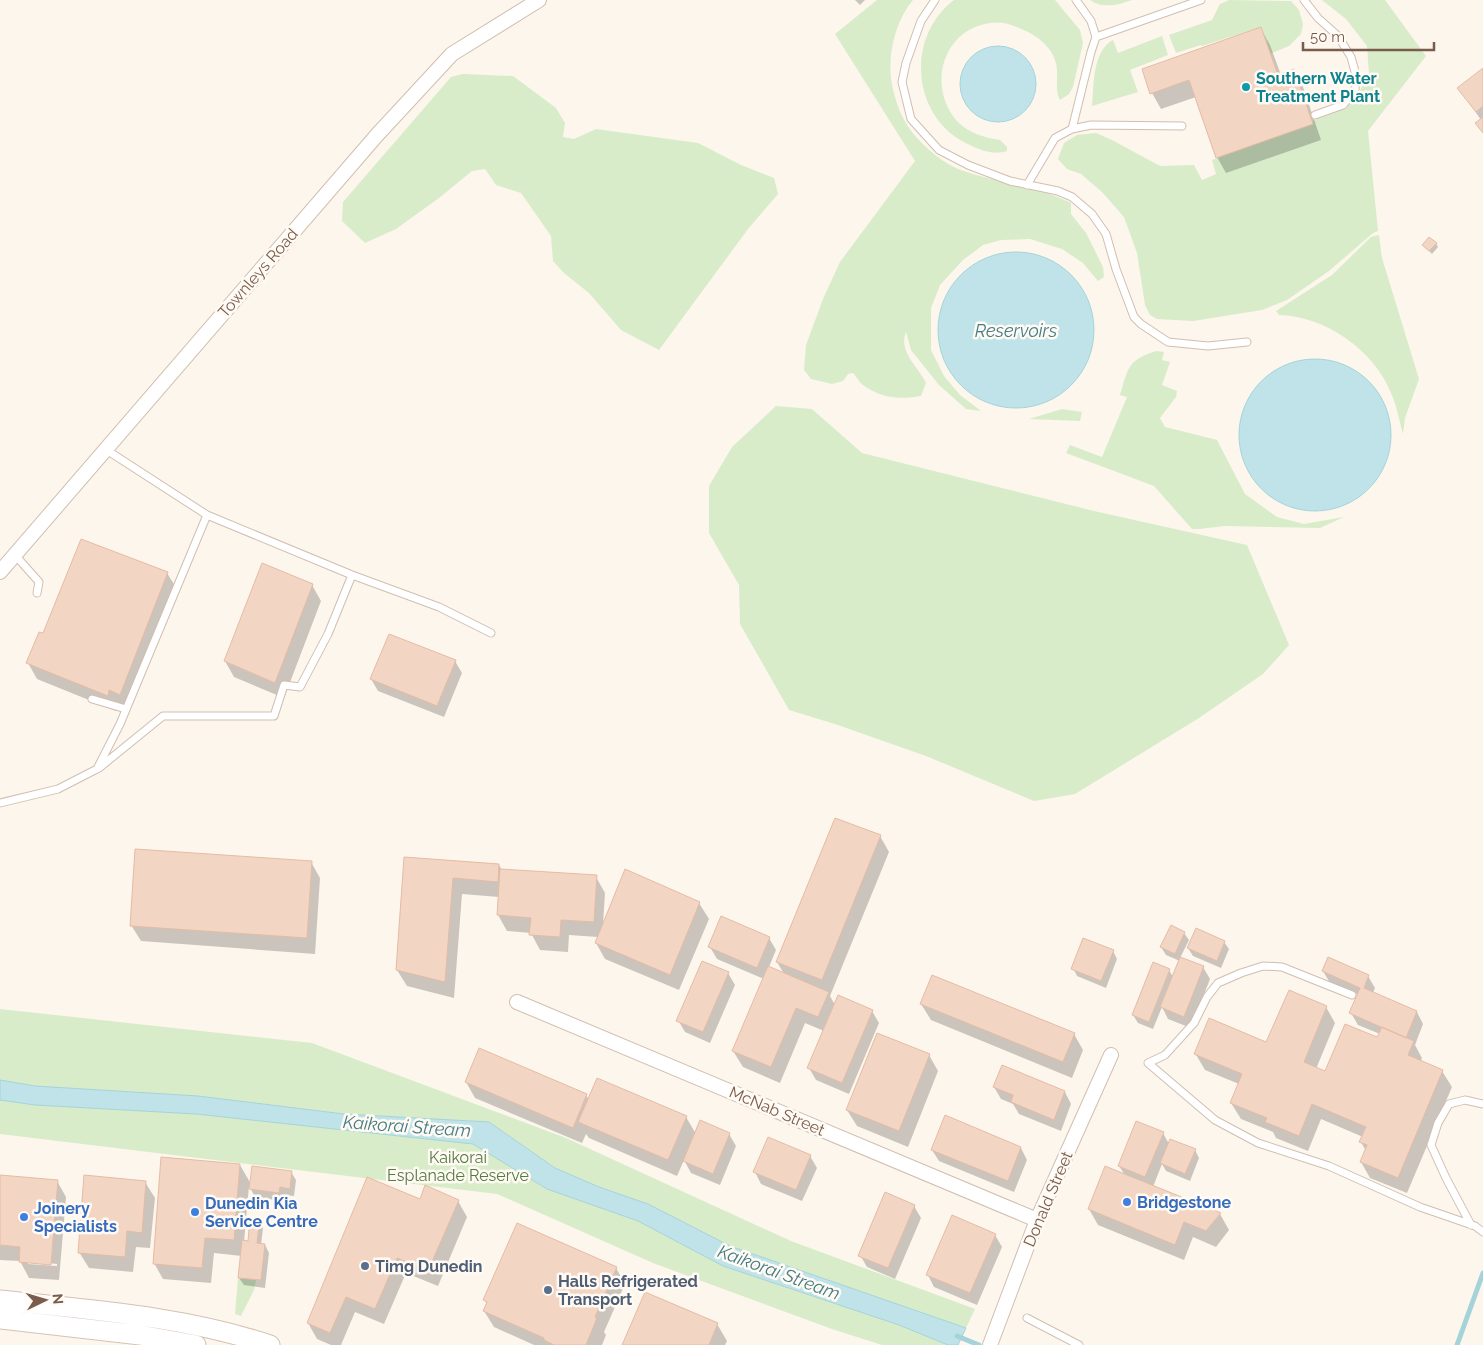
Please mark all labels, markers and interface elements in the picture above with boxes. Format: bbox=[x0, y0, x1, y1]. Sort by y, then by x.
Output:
scale bar bbox=[1303, 20, 1434, 52]
text: 50 m bbox=[1310, 28, 1345, 46]
place label: Southern Water Treatment Plant bbox=[1256, 69, 1380, 106]
marker: Southern Water Treatment Plant bbox=[1240, 81, 1252, 93]
street label: Townleys Road bbox=[214, 225, 302, 321]
water label: Reservoirs bbox=[975, 320, 1058, 341]
street label: McNab Street bbox=[726, 1082, 828, 1140]
water label: Kaikorai Stream bbox=[342, 1111, 472, 1141]
park label: Kaikorai Esplanade Reserve bbox=[387, 1148, 529, 1185]
street label: Donald Street bbox=[1019, 1148, 1077, 1250]
place label: Bridgestone bbox=[1137, 1193, 1231, 1212]
place label: Dunedin Kia Service Centre bbox=[205, 1194, 318, 1231]
marker: Bridgestone bbox=[1121, 1196, 1133, 1208]
place label: Joinery Specialists bbox=[34, 1199, 117, 1236]
marker: Dunedin Kia Service Centre bbox=[189, 1206, 201, 1218]
marker: Joinery Specialists bbox=[18, 1211, 30, 1223]
water label: Kaikorai Stream bbox=[715, 1240, 843, 1304]
place label: Timg Dunedin bbox=[375, 1257, 483, 1276]
marker: Timg Dunedin bbox=[359, 1260, 371, 1272]
place label: Halls Refrigerated Transport bbox=[558, 1272, 698, 1309]
north arrow bbox=[20, 1275, 70, 1325]
marker: Halls Refrigerated Transport bbox=[542, 1284, 554, 1296]
text: N bbox=[50, 1293, 66, 1305]

